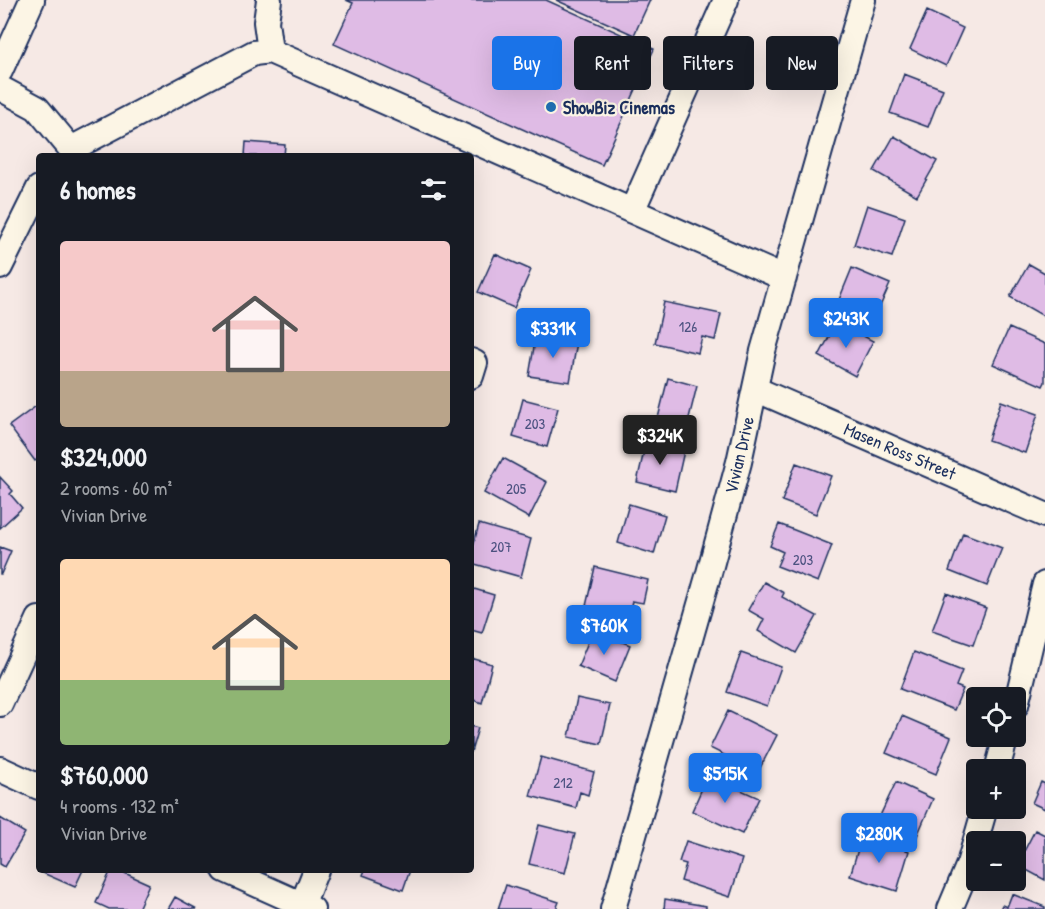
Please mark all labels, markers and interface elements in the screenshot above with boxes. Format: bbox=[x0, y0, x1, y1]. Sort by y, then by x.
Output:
chip: Buy bbox=[492, 36, 562, 90]
chip: Rent bbox=[574, 36, 651, 90]
chip: Filters bbox=[663, 36, 754, 90]
chip: New bbox=[766, 36, 838, 90]
place label: ShowBiz Cinemas bbox=[563, 95, 675, 120]
marker: ShowBiz Cinemas bbox=[544, 100, 558, 114]
text: 6 homes bbox=[60, 172, 136, 207]
icon: filters bbox=[417, 173, 450, 206]
icon: home bbox=[201, 280, 309, 388]
pin: $243K bbox=[804, 298, 888, 349]
text: $243K bbox=[823, 304, 869, 331]
pin: $331K bbox=[511, 308, 595, 359]
text: $331K bbox=[530, 314, 576, 341]
house number: 126 bbox=[679, 316, 697, 337]
house number: 203 bbox=[525, 413, 546, 434]
street label: Vivian Drive bbox=[718, 414, 760, 496]
pin: $324K bbox=[618, 415, 702, 466]
street label: Masen Ross Street bbox=[840, 416, 961, 486]
text: $324K bbox=[637, 421, 683, 448]
text: $324,000 bbox=[60, 439, 147, 474]
text: 2 rooms · 60 m² bbox=[60, 474, 172, 501]
house number: 205 bbox=[506, 478, 527, 499]
text: Vivian Drive bbox=[60, 501, 147, 528]
house number: 207 bbox=[490, 536, 512, 557]
house number: 203 bbox=[793, 549, 814, 570]
icon: home bbox=[201, 598, 309, 706]
pin: $760K bbox=[562, 605, 646, 656]
text: $760K bbox=[580, 611, 628, 638]
map controls bbox=[966, 687, 1026, 891]
button: locate bbox=[966, 687, 1026, 747]
pin: $515K bbox=[683, 753, 767, 804]
text: $760,000 bbox=[60, 757, 148, 792]
text: $515K bbox=[703, 759, 747, 786]
button: + bbox=[966, 759, 1026, 819]
house number: 212 bbox=[553, 772, 573, 793]
text: 4 rooms · 132 m² bbox=[60, 792, 179, 819]
pin: $280K bbox=[837, 813, 921, 864]
text: Vivian Drive bbox=[60, 819, 147, 846]
text: $280K bbox=[855, 819, 903, 846]
button: − bbox=[966, 831, 1026, 891]

